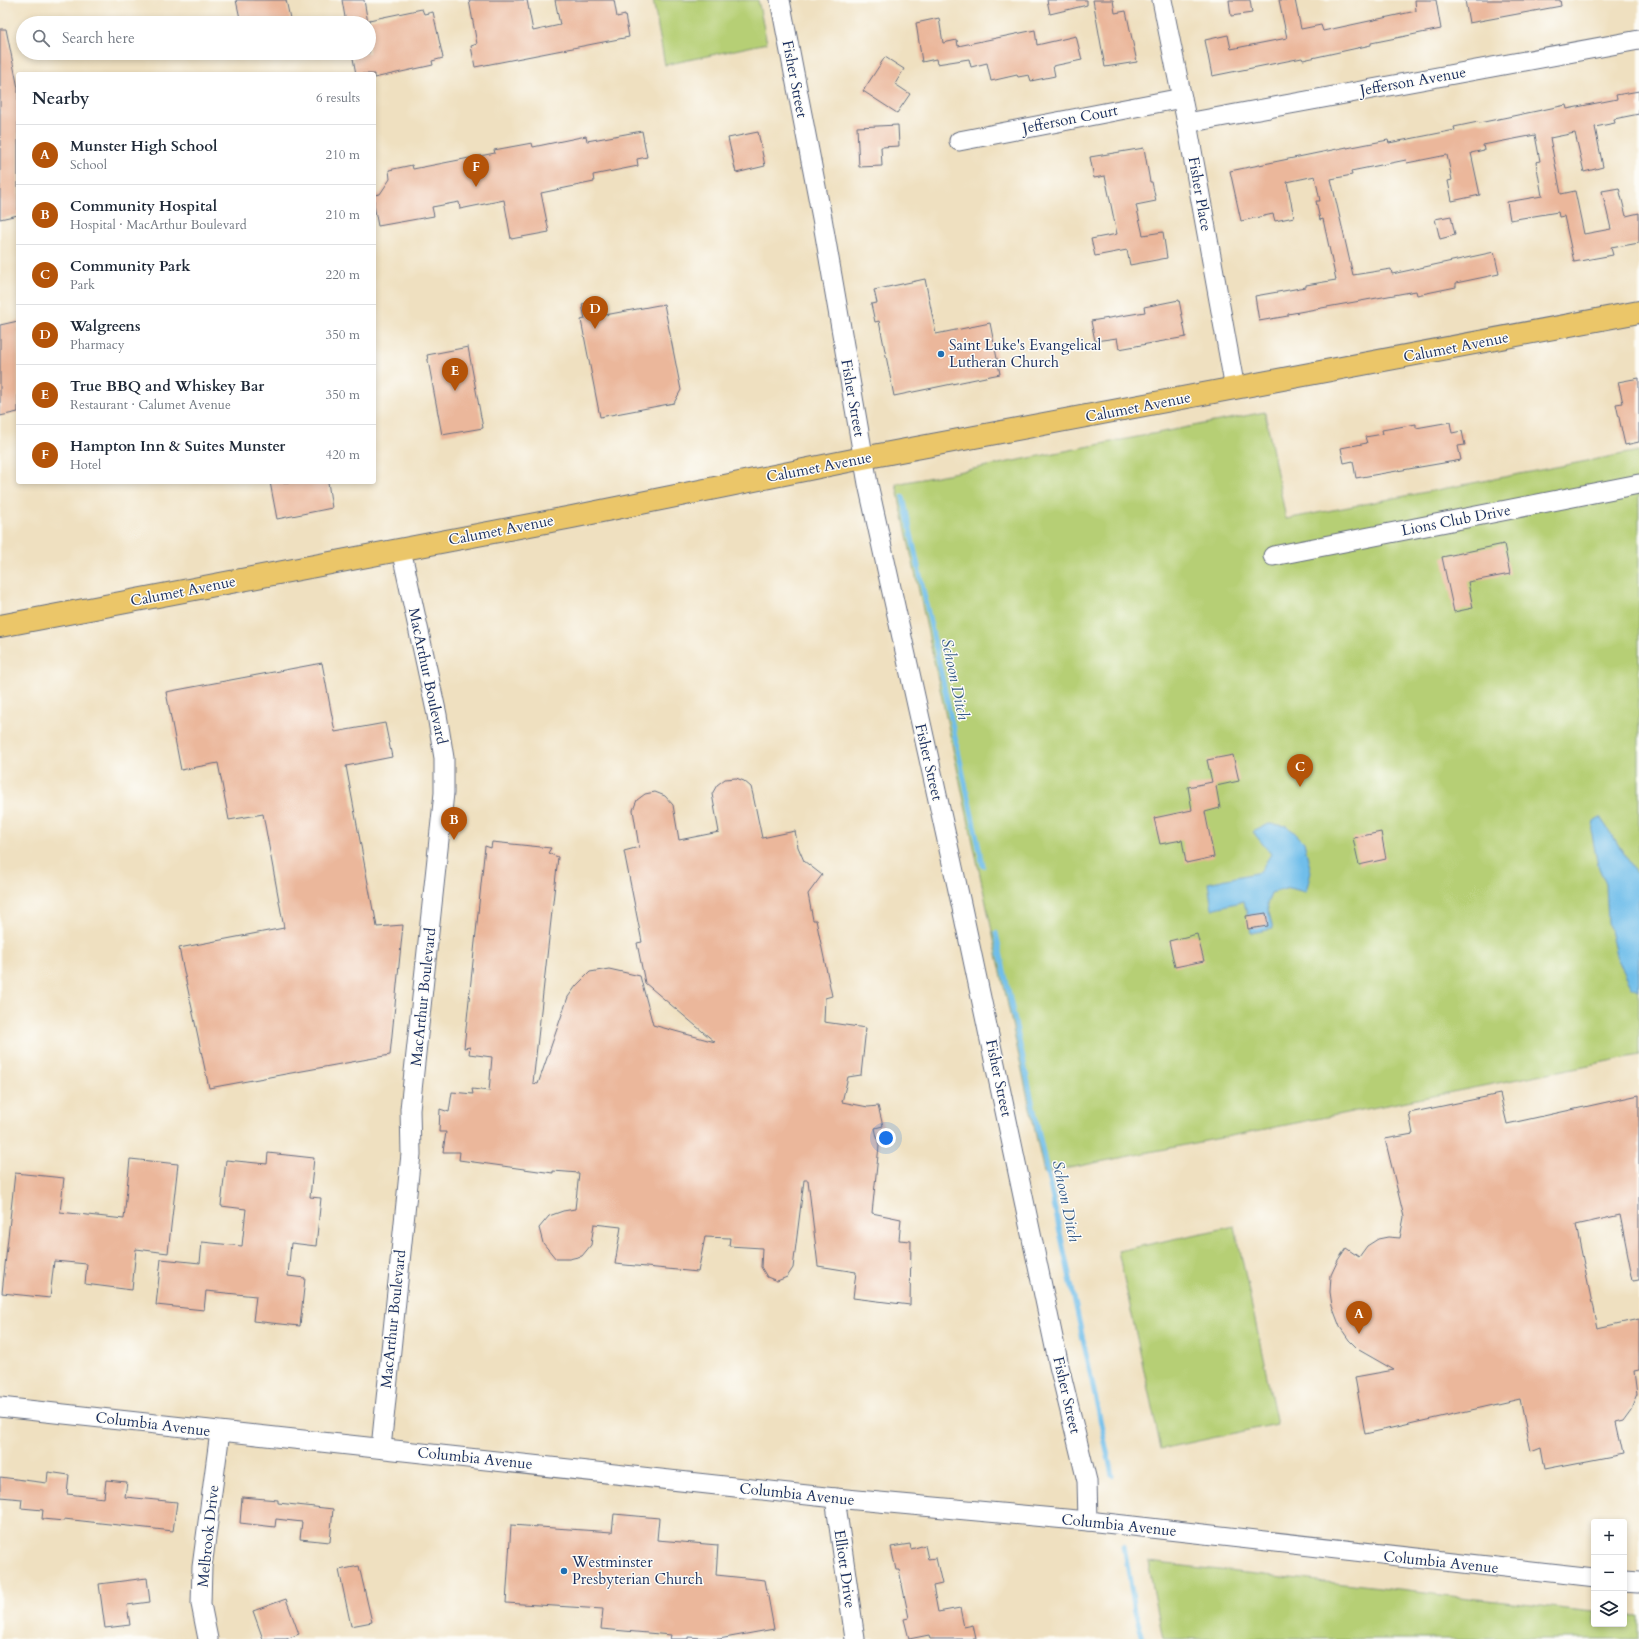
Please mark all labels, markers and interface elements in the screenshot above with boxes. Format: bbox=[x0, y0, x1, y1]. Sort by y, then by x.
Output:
search box bbox=[16, 16, 376, 60]
icon: search bbox=[30, 27, 52, 49]
text: Search here bbox=[62, 28, 135, 48]
street label: Fisher Street bbox=[778, 39, 812, 120]
street label: Jefferson Avenue bbox=[1356, 62, 1468, 101]
text: Nearby bbox=[32, 87, 89, 110]
text: 6 results bbox=[316, 89, 360, 107]
street label: Jefferson Court bbox=[1019, 100, 1120, 138]
text: Munster High School bbox=[70, 136, 217, 156]
text: A bbox=[40, 146, 50, 164]
text: 210 m bbox=[326, 146, 360, 164]
pin: F bbox=[463, 154, 489, 187]
street label: Fisher Place bbox=[1184, 155, 1216, 233]
text: School bbox=[70, 156, 107, 174]
text: Community Hospital bbox=[70, 196, 217, 216]
text: B bbox=[40, 206, 50, 224]
text: 210 m bbox=[326, 206, 360, 224]
text: Hospital · MacArthur Boulevard bbox=[70, 216, 247, 234]
text: Community Park bbox=[70, 256, 191, 276]
text: C bbox=[40, 266, 50, 284]
text: 220 m bbox=[326, 266, 360, 284]
text: Park bbox=[70, 276, 95, 294]
pin: D bbox=[582, 296, 608, 329]
text: Walgreens bbox=[70, 316, 141, 336]
text: D bbox=[39, 326, 51, 344]
text: 350 m bbox=[326, 326, 360, 344]
street label: Calumet Avenue bbox=[1402, 327, 1511, 367]
place label: Saint Luke's Evangelical Lutheran Church bbox=[949, 335, 1102, 372]
text: Pharmacy bbox=[70, 336, 125, 354]
marker: Saint Luke's Evangelical Lutheran Church bbox=[936, 349, 946, 359]
pin: E bbox=[442, 358, 468, 391]
street label: Fisher Street bbox=[836, 358, 870, 439]
text: True BBQ and Whiskey Bar bbox=[70, 376, 264, 396]
text: E bbox=[41, 386, 49, 404]
text: 350 m bbox=[326, 386, 360, 404]
street label: Calumet Avenue bbox=[1084, 387, 1193, 427]
text: Restaurant · Calumet Avenue bbox=[70, 396, 231, 414]
text: Hampton Inn & Suites Munster bbox=[70, 436, 285, 456]
text: F bbox=[41, 446, 49, 464]
text: 420 m bbox=[326, 446, 360, 464]
street label: Calumet Avenue bbox=[765, 447, 874, 487]
text: Hotel bbox=[70, 456, 101, 474]
street label: Lions Club Drive bbox=[1400, 500, 1512, 540]
street label: Calumet Avenue bbox=[447, 510, 556, 550]
street label: Calumet Avenue bbox=[129, 571, 238, 611]
street label: MacArthur Boulevard bbox=[404, 606, 452, 746]
water label: Schoon Ditch bbox=[936, 636, 974, 722]
street label: Fisher Street bbox=[910, 722, 948, 803]
pin: C bbox=[1287, 754, 1313, 787]
pin: B bbox=[441, 807, 467, 840]
street label: MacArthur Boulevard bbox=[406, 927, 440, 1067]
street label: Fisher Street bbox=[981, 1038, 1017, 1119]
your location bbox=[876, 1128, 896, 1148]
water label: Schoon Ditch bbox=[1047, 1158, 1085, 1244]
street label: MacArthur Boulevard bbox=[376, 1249, 410, 1389]
pin: A bbox=[1346, 1301, 1372, 1334]
street label: Fisher Street bbox=[1048, 1355, 1086, 1436]
street label: Columbia Avenue bbox=[94, 1407, 212, 1441]
street label: Columbia Avenue bbox=[416, 1442, 534, 1474]
street label: Columbia Avenue bbox=[738, 1478, 856, 1510]
street label: Melbrook Drive bbox=[193, 1484, 223, 1588]
street label: Columbia Avenue bbox=[1060, 1509, 1178, 1541]
map controls bbox=[1591, 1519, 1627, 1627]
button: + bbox=[1591, 1519, 1627, 1555]
street label: Elliott Drive bbox=[830, 1528, 860, 1610]
street label: Columbia Avenue bbox=[1382, 1546, 1500, 1578]
place label: Westminster Presbyterian Church bbox=[571, 1552, 704, 1589]
button: − bbox=[1591, 1555, 1627, 1591]
marker: Westminster Presbyterian Church bbox=[559, 1566, 569, 1576]
button: layers bbox=[1591, 1591, 1627, 1627]

